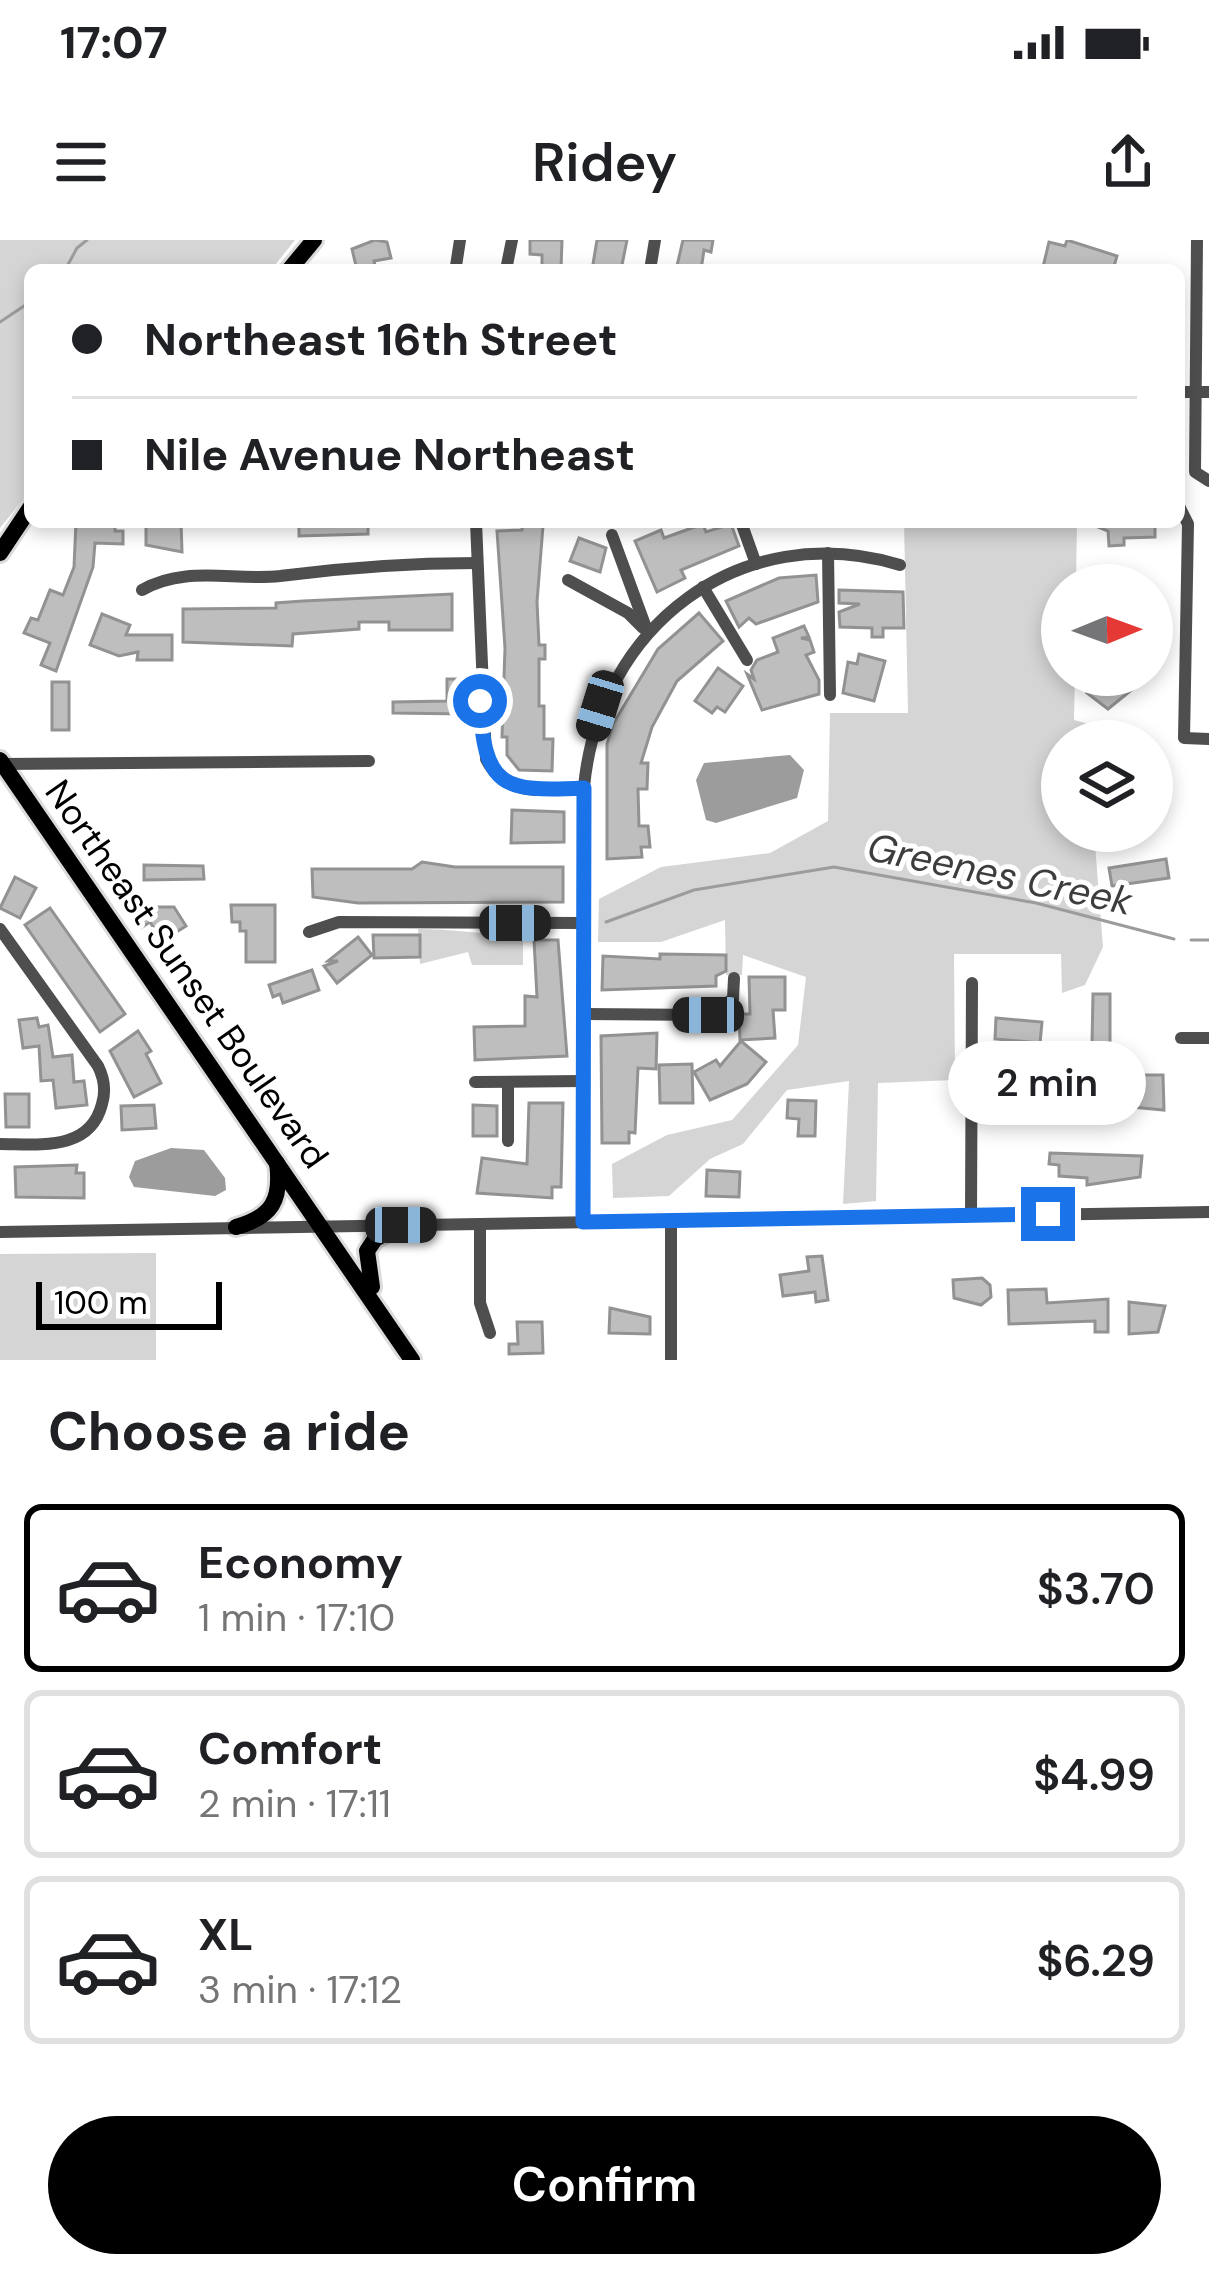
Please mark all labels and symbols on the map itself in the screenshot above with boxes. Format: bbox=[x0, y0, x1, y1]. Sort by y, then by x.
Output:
north arrow bbox=[1041, 564, 1173, 696]
car bbox=[572, 666, 628, 746]
route start bbox=[453, 674, 507, 728]
street label: Northeast Sunset Boulevard bbox=[35, 771, 339, 1177]
water label: Greenes Creek bbox=[863, 821, 1137, 927]
car bbox=[479, 905, 551, 941]
car bbox=[672, 997, 744, 1033]
callout: 2 min bbox=[949, 1040, 1147, 1124]
route end bbox=[1021, 1187, 1075, 1241]
car bbox=[365, 1207, 437, 1243]
scale bar bbox=[36, 1276, 222, 1329]

